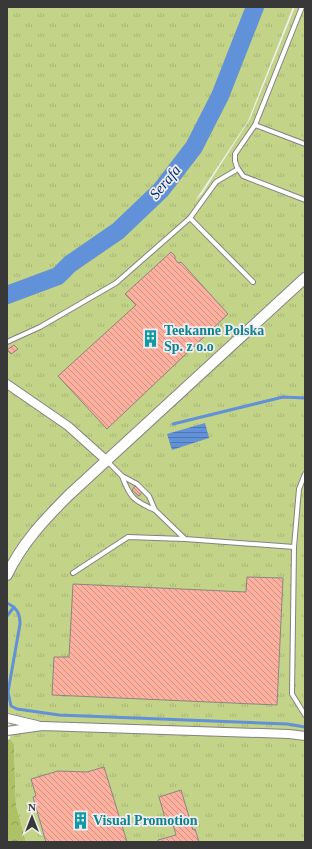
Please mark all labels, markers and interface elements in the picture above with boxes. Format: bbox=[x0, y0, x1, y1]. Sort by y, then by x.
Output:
water label: Serafa bbox=[146, 162, 184, 202]
place label: Teekanne Polska Sp. z o.o bbox=[164, 323, 264, 354]
building icon: Teekanne Polska Sp. z o.o bbox=[141, 328, 161, 348]
north arrow bbox=[12, 797, 52, 837]
text: N bbox=[28, 801, 36, 813]
building icon: Visual Promotion bbox=[70, 810, 90, 830]
place label: Visual Promotion bbox=[93, 813, 198, 828]

